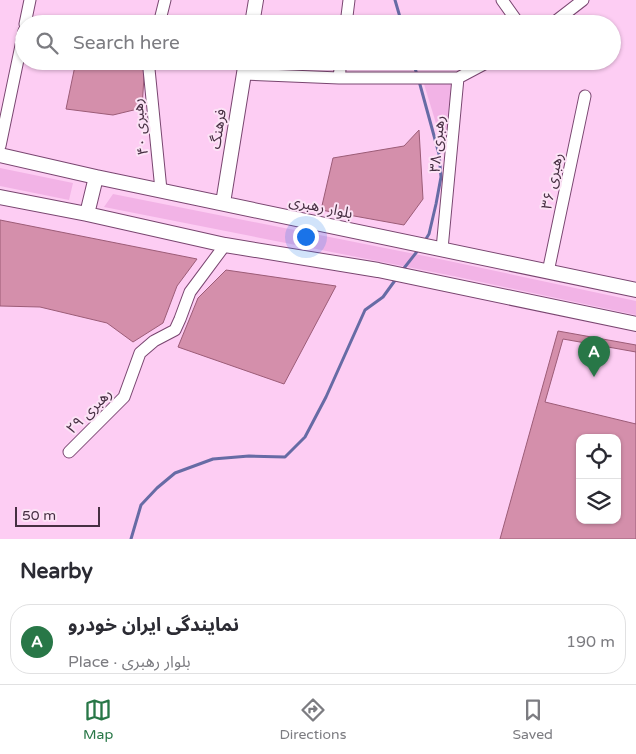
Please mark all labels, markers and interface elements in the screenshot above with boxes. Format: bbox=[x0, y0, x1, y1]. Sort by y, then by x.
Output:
search box bbox=[15, 15, 621, 70]
icon: search bbox=[33, 29, 61, 57]
text: Search here bbox=[73, 32, 180, 54]
street label: رهبری ۴۰ bbox=[128, 98, 152, 156]
street label: فرهنگ bbox=[206, 107, 230, 150]
street label: رهبری ۳۸ bbox=[426, 115, 448, 173]
street label: رهبری ۳۶ bbox=[537, 151, 567, 211]
street label: بلوار رهبری bbox=[288, 191, 354, 223]
your location bbox=[293, 224, 319, 250]
pin: A bbox=[578, 336, 610, 377]
street label: رهبری ۲۹ bbox=[62, 384, 116, 438]
map controls bbox=[576, 434, 621, 524]
button: locate bbox=[576, 434, 621, 479]
button: layers bbox=[576, 479, 621, 524]
scale bar bbox=[15, 504, 100, 527]
text: 50 m bbox=[22, 507, 56, 524]
text: Nearby bbox=[20, 559, 93, 584]
text: نمایندگی ایران خودرو bbox=[68, 614, 239, 636]
text: A bbox=[31, 632, 43, 652]
text: 190 m bbox=[566, 632, 615, 652]
text: Place · بلوار رهبری bbox=[68, 652, 191, 672]
tab: Map bbox=[83, 696, 113, 743]
tab: Directions bbox=[279, 696, 346, 743]
tab: Saved bbox=[512, 696, 553, 743]

